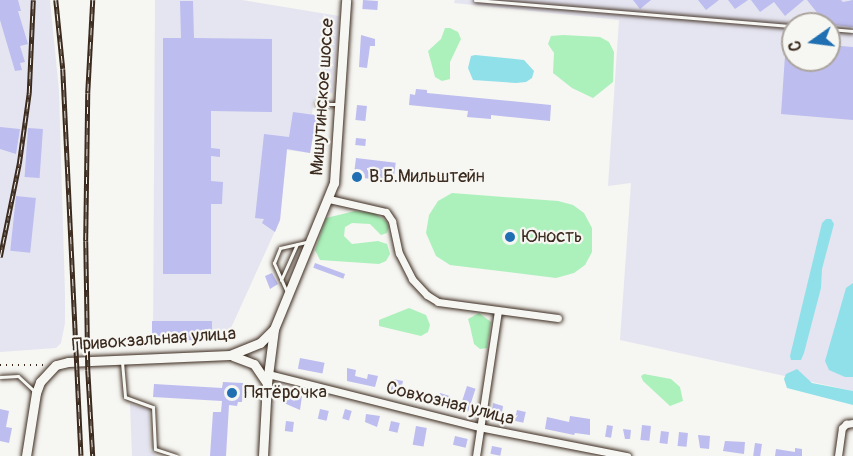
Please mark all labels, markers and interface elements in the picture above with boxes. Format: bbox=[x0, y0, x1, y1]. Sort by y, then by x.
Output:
north arrow bbox=[781, 12, 841, 72]
street label: Мишутинское шоссе bbox=[307, 18, 339, 176]
text: С bbox=[785, 39, 806, 53]
place label: В.Б.Мильштейн bbox=[369, 166, 485, 188]
marker: В.Б.Мильштейн bbox=[350, 170, 364, 184]
place label: Юность bbox=[522, 226, 582, 248]
marker: Юность bbox=[503, 230, 517, 244]
street label: Привокзальная улица bbox=[71, 323, 237, 357]
street label: Совхозная улица bbox=[384, 378, 516, 430]
place label: Пятёрочка bbox=[244, 382, 327, 404]
marker: Пятёрочка bbox=[225, 386, 239, 400]

